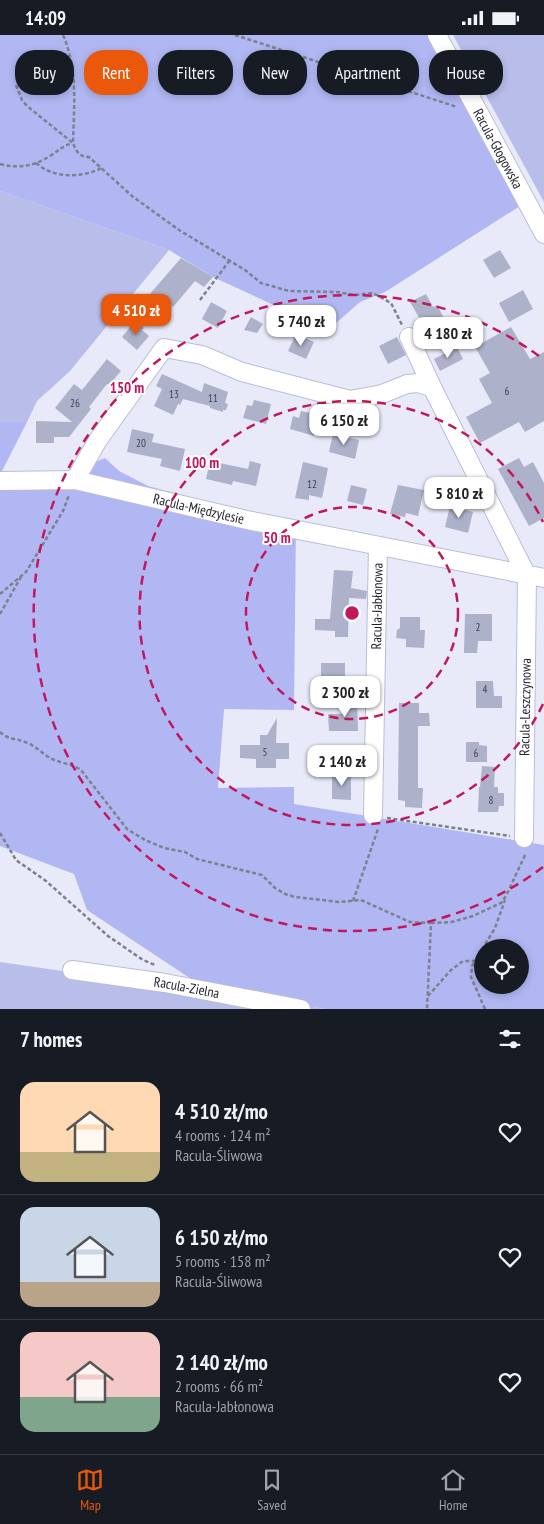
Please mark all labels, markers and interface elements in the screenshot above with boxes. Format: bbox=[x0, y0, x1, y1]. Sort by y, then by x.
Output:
text: 14:09 bbox=[25, 6, 66, 30]
chip: Buy bbox=[15, 50, 74, 95]
chip: Rent bbox=[84, 50, 148, 95]
chip: Filters bbox=[158, 50, 233, 95]
chip: New bbox=[243, 50, 307, 95]
chip: Apartment bbox=[317, 50, 419, 95]
chip: House bbox=[429, 50, 503, 95]
street label: Racula-Głogowska bbox=[469, 105, 527, 192]
pin: 4 510 zł bbox=[84, 293, 188, 336]
text: 4 510 zł bbox=[112, 300, 160, 320]
pin: 5 740 zł bbox=[249, 305, 353, 347]
text: 5 740 zł bbox=[277, 311, 325, 331]
pin: 4 180 zł bbox=[396, 317, 500, 359]
text: 4 180 zł bbox=[424, 323, 472, 343]
text: 150 m bbox=[110, 378, 144, 397]
house number: 6 bbox=[505, 384, 510, 398]
house number: 13 bbox=[169, 387, 179, 401]
house number: 11 bbox=[208, 391, 218, 405]
house number: 26 bbox=[70, 396, 80, 410]
pin: 6 150 zł bbox=[292, 403, 396, 446]
text: 6 150 zł bbox=[320, 410, 368, 430]
house number: 20 bbox=[136, 436, 146, 450]
text: 100 m bbox=[185, 453, 219, 472]
house number: 12 bbox=[307, 477, 317, 491]
pin: 5 810 zł bbox=[407, 477, 511, 519]
text: 5 810 zł bbox=[435, 483, 483, 503]
street label: Racula-Międzylesie bbox=[151, 489, 246, 528]
text: 50 m bbox=[263, 528, 291, 547]
street label: Racula-Jabłonowa bbox=[367, 563, 387, 650]
centre of rings bbox=[343, 604, 361, 622]
house number: 2 bbox=[476, 620, 481, 634]
street label: Racula-Leszczynowa bbox=[515, 658, 535, 756]
pin: 2 300 zł bbox=[293, 675, 397, 718]
text: 2 300 zł bbox=[321, 682, 369, 702]
house number: 4 bbox=[483, 682, 488, 696]
house number: 5 bbox=[263, 745, 268, 759]
pin: 2 140 zł bbox=[290, 745, 394, 787]
house number: 6 bbox=[474, 746, 479, 760]
text: 2 140 zł bbox=[318, 751, 366, 771]
house number: 8 bbox=[489, 793, 494, 807]
map controls bbox=[474, 939, 529, 994]
button: locate bbox=[474, 939, 529, 994]
street label: Racula-Zielna bbox=[153, 973, 221, 1002]
icon: filters bbox=[496, 1025, 524, 1053]
text: 7 homes bbox=[20, 1026, 82, 1053]
text: 4 510 zł/mo bbox=[175, 1098, 268, 1125]
icon: home bbox=[60, 1102, 120, 1162]
icon: heart bbox=[496, 1118, 524, 1146]
text: 4 rooms · 124 m² bbox=[175, 1125, 271, 1145]
text: Racula-Śliwowa bbox=[175, 1145, 262, 1165]
text: 6 150 zł/mo bbox=[175, 1224, 268, 1251]
icon: home bbox=[60, 1227, 120, 1287]
icon: heart bbox=[496, 1243, 524, 1271]
text: 5 rooms · 158 m² bbox=[175, 1251, 271, 1271]
text: Racula-Śliwowa bbox=[175, 1271, 262, 1291]
text: 2 140 zł/mo bbox=[175, 1349, 268, 1376]
icon: home bbox=[60, 1352, 120, 1412]
icon: heart bbox=[496, 1368, 524, 1396]
text: 2 rooms · 66 m² bbox=[175, 1376, 263, 1396]
text: Racula-Jabłonowa bbox=[175, 1396, 274, 1416]
tab: Map bbox=[76, 1466, 104, 1514]
tab: Saved bbox=[257, 1466, 286, 1514]
tab: Home bbox=[439, 1466, 468, 1514]

